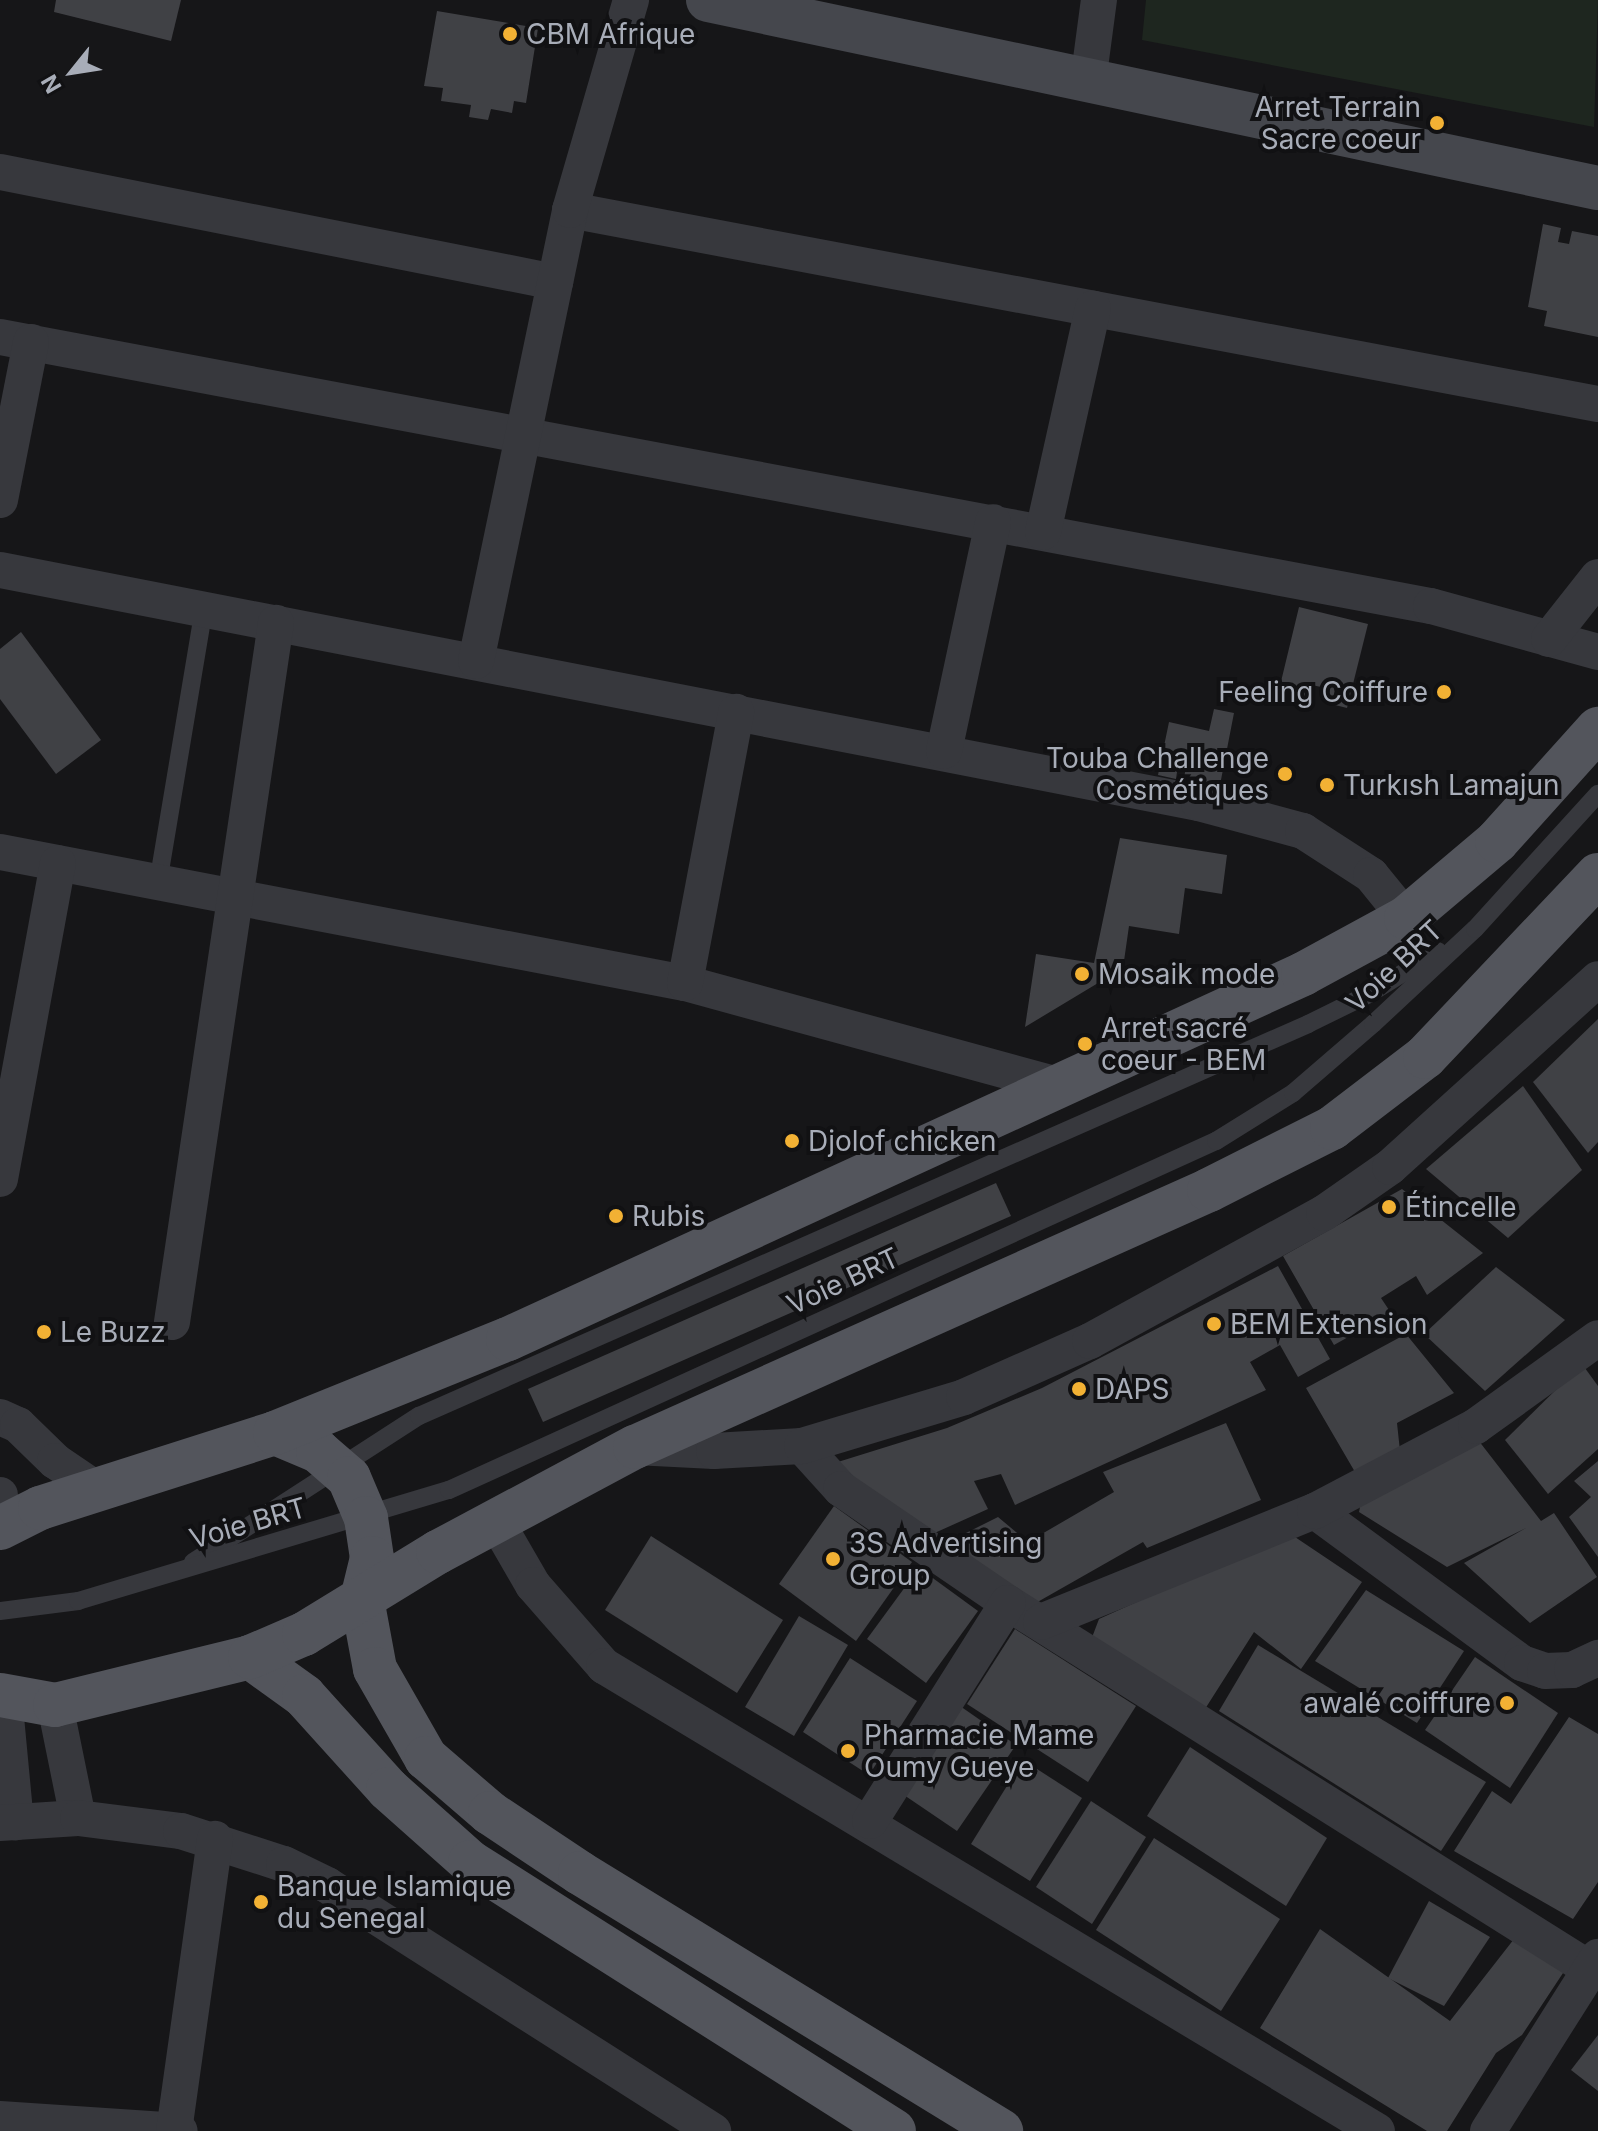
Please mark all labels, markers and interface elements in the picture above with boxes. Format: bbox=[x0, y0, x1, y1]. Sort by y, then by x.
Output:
place label: CBM Afrique bbox=[526, 17, 695, 51]
marker: CBM Afrique bbox=[501, 25, 519, 43]
north arrow bbox=[32, 32, 112, 112]
text: N bbox=[36, 70, 67, 98]
place label: Arret Terrain Sacre coeur bbox=[1254, 90, 1421, 156]
marker: Arret Terrain Sacre coeur bbox=[1428, 114, 1446, 132]
place label: Feeling Coiffure bbox=[1218, 675, 1428, 709]
marker: Feeling Coiffure bbox=[1435, 683, 1453, 701]
place label: Touba Challenge Cosmétiques bbox=[1046, 741, 1269, 807]
marker: Touba Challenge Cosmétiques bbox=[1276, 765, 1294, 783]
place label: Turkısh Lamajun bbox=[1343, 768, 1560, 802]
marker: Turkısh Lamajun bbox=[1318, 776, 1336, 794]
street label: Voie BRT bbox=[1339, 913, 1449, 1019]
place label: Mosaik mode bbox=[1098, 957, 1275, 991]
marker: Mosaik mode bbox=[1073, 965, 1091, 983]
place label: Arret sacré coeur - BEM bbox=[1101, 1011, 1266, 1077]
marker: Arret sacré coeur - BEM bbox=[1076, 1035, 1094, 1053]
place label: Djolof chicken bbox=[808, 1124, 997, 1158]
marker: Djolof chicken bbox=[783, 1132, 801, 1150]
place label: Étincelle bbox=[1405, 1190, 1517, 1224]
marker: Étincelle bbox=[1380, 1198, 1398, 1216]
place label: Rubis bbox=[632, 1199, 705, 1233]
marker: Rubis bbox=[607, 1207, 625, 1225]
street label: Voie BRT bbox=[781, 1240, 905, 1322]
place label: BEM Extension bbox=[1230, 1307, 1428, 1341]
place label: Le Buzz bbox=[60, 1315, 166, 1349]
marker: BEM Extension bbox=[1205, 1315, 1223, 1333]
marker: Le Buzz bbox=[35, 1323, 53, 1341]
place label: DAPS bbox=[1095, 1372, 1169, 1406]
marker: DAPS bbox=[1070, 1380, 1088, 1398]
street label: Voie BRT bbox=[186, 1490, 310, 1556]
place label: 3S Advertising Group bbox=[849, 1526, 1042, 1592]
marker: 3S Advertising Group bbox=[824, 1550, 842, 1568]
place label: awalé coiffure bbox=[1304, 1686, 1491, 1720]
marker: awalé coiffure bbox=[1498, 1694, 1516, 1712]
place label: Pharmacie Mame Oumy Gueye bbox=[864, 1718, 1094, 1784]
marker: Pharmacie Mame Oumy Gueye bbox=[839, 1742, 857, 1760]
place label: Banque Islamique du Senegal bbox=[277, 1869, 512, 1935]
marker: Banque Islamique du Senegal bbox=[252, 1893, 270, 1911]

